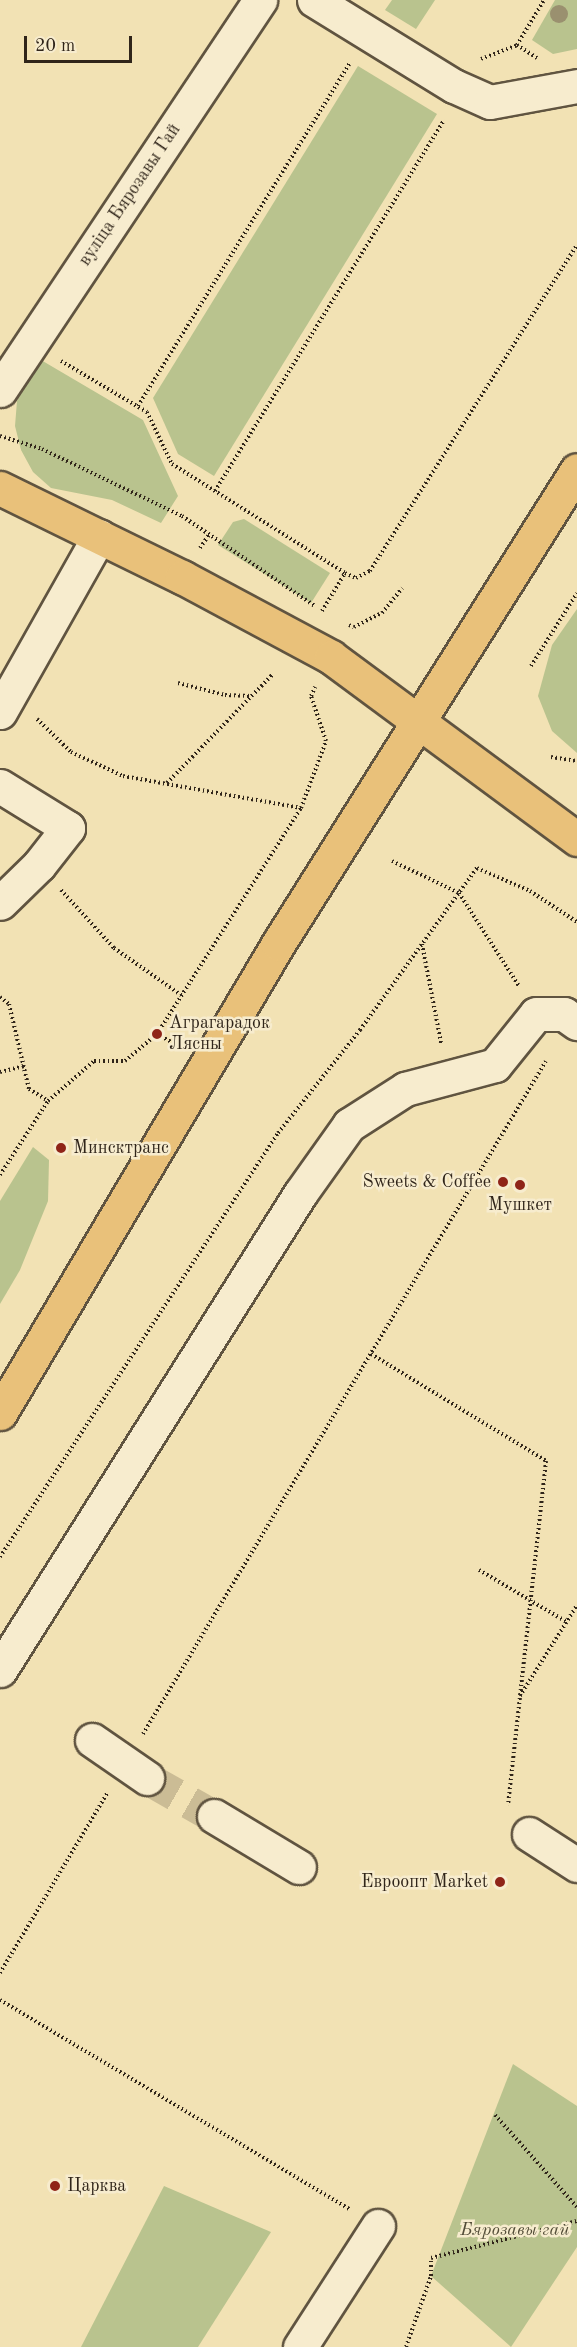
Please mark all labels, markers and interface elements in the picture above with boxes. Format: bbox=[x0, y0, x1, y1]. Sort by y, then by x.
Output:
scale bar bbox=[27, 24, 135, 62]
text: 20 m bbox=[35, 37, 75, 55]
street label: вуліца Бярозавы Гай bbox=[74, 120, 186, 270]
place label: Аграгарадок Лясны bbox=[169, 1013, 270, 1056]
marker: Аграгарадок Лясны bbox=[150, 1027, 164, 1041]
place label: Минсктранс bbox=[73, 1137, 169, 1159]
marker: Минсктранс bbox=[54, 1141, 68, 1155]
place label: Sweets & Coffee bbox=[362, 1171, 491, 1193]
marker: Sweets & Coffee bbox=[496, 1175, 510, 1189]
marker: Мушкет bbox=[513, 1178, 527, 1192]
place label: Мушкет bbox=[488, 1194, 552, 1216]
place label: Евроопт Market bbox=[361, 1871, 488, 1893]
marker: Евроопт Market bbox=[493, 1875, 507, 1889]
place label: Царква bbox=[67, 2175, 126, 2197]
marker: Царква bbox=[48, 2179, 62, 2193]
park label: Бярозавы гай bbox=[461, 2219, 569, 2241]

